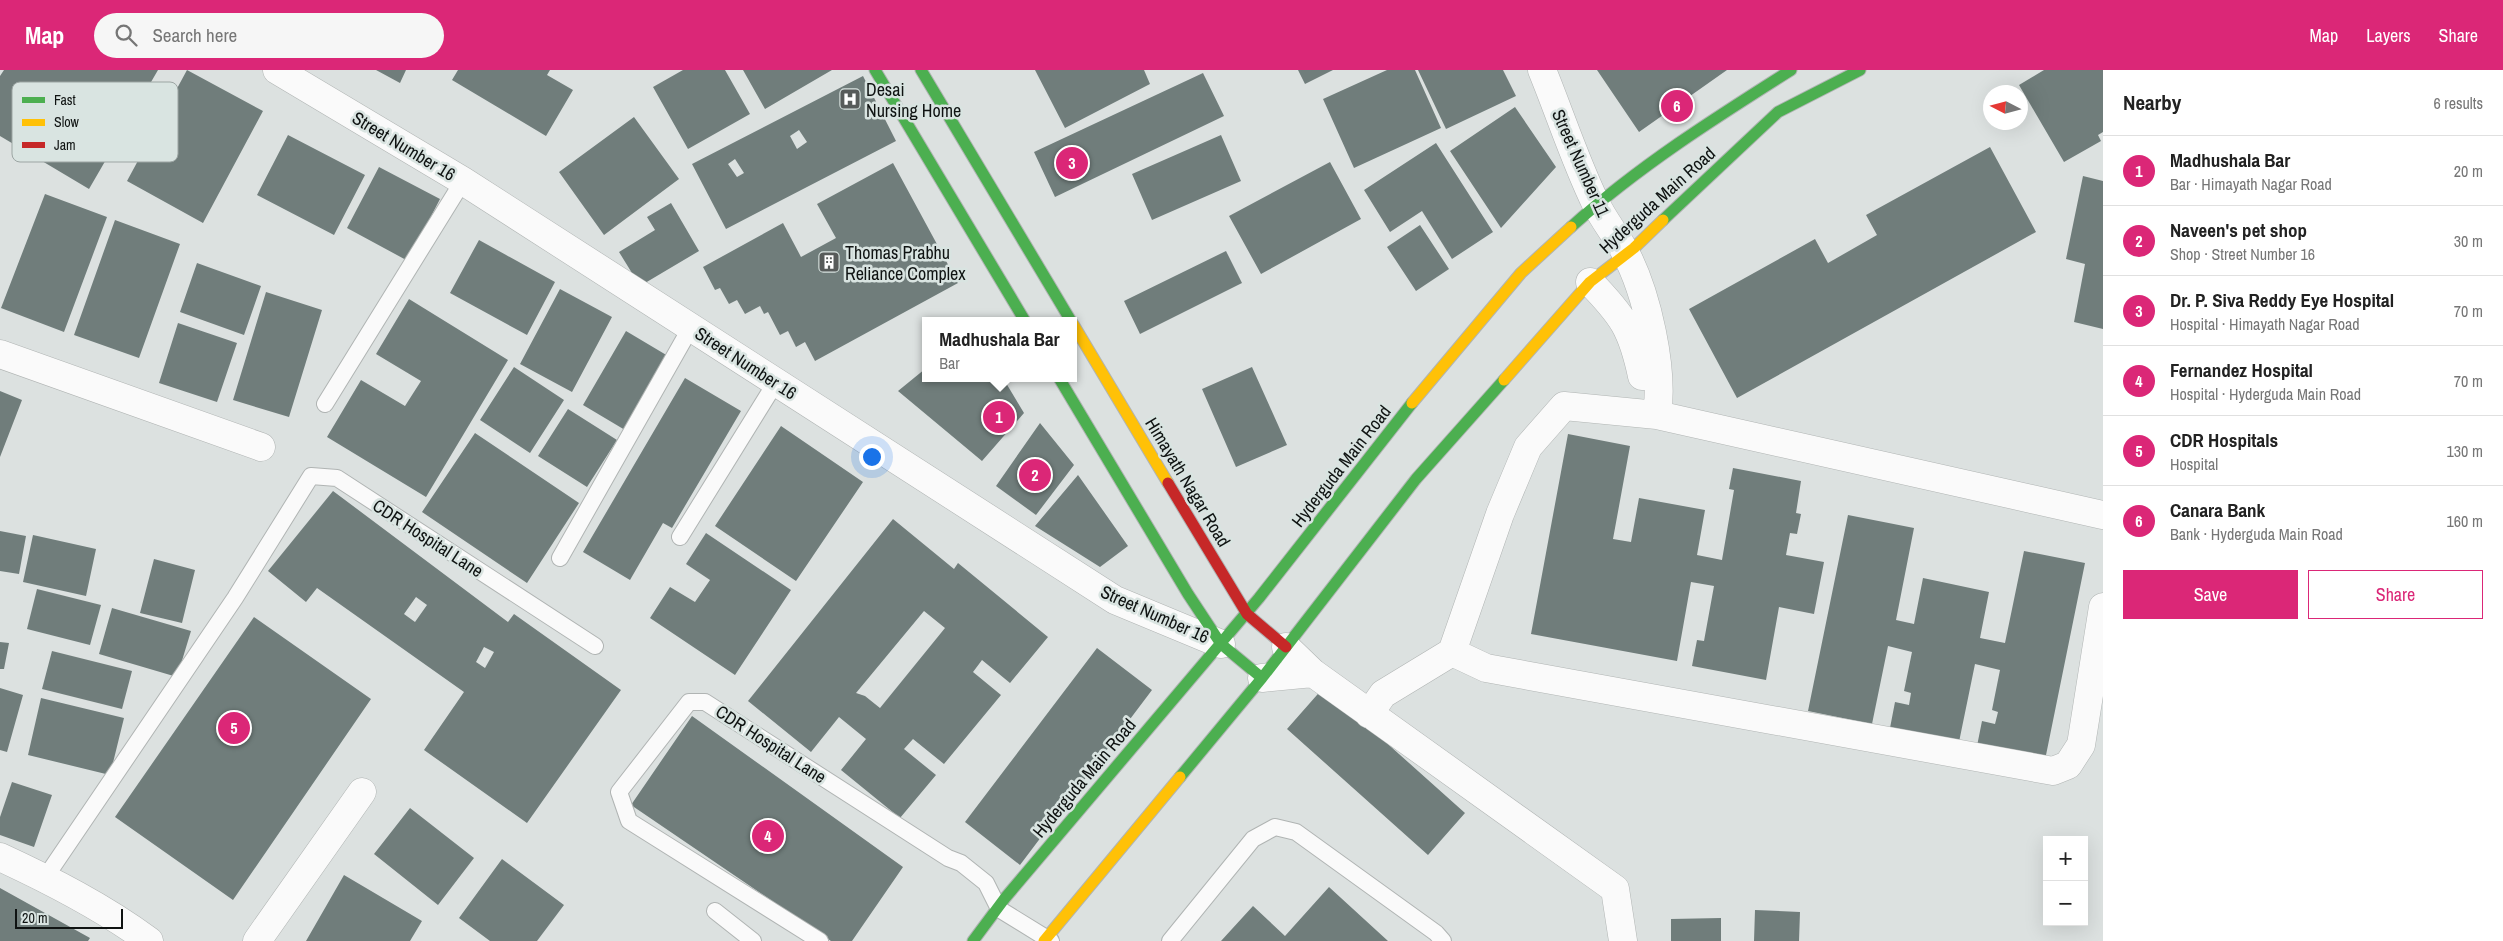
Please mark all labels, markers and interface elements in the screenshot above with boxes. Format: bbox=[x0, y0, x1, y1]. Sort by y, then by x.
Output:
search box bbox=[94, 13, 444, 58]
text: Map bbox=[25, 19, 64, 51]
icon: search bbox=[112, 21, 140, 49]
text: Search here bbox=[152, 22, 237, 48]
text: Map bbox=[2310, 23, 2338, 48]
text: Layers bbox=[2366, 23, 2411, 48]
text: Share bbox=[2439, 23, 2478, 48]
place label: Desai Nursing Home bbox=[866, 77, 961, 123]
legend bbox=[12, 82, 178, 162]
north arrow bbox=[1983, 85, 2028, 130]
hospital icon: Desai Nursing Home bbox=[838, 87, 862, 111]
pin: 6 bbox=[1661, 87, 1693, 125]
text: Nearby bbox=[2123, 88, 2181, 117]
text: Fast bbox=[54, 91, 76, 109]
text: 6 results bbox=[2433, 92, 2483, 114]
street label: Street Number 16 bbox=[348, 105, 460, 187]
street label: Street Number 11 bbox=[1546, 105, 1616, 222]
text: Slow bbox=[54, 113, 80, 131]
text: Jam bbox=[54, 136, 76, 154]
street label: Hyderguda Main Road bbox=[1593, 141, 1721, 259]
pin: 3 bbox=[1056, 144, 1088, 182]
text: Madhushala Bar bbox=[2170, 147, 2290, 173]
text: 1 bbox=[2135, 160, 2143, 182]
text: 20 m bbox=[2454, 160, 2483, 182]
text: Bar · Himayath Nagar Road bbox=[2170, 173, 2332, 195]
text: Naveen's pet shop bbox=[2170, 217, 2307, 243]
text: 2 bbox=[2135, 230, 2143, 252]
text: 30 m bbox=[2454, 230, 2483, 252]
place label: Thomas Prabhu Reliance Complex bbox=[845, 240, 966, 286]
text: Shop · Street Number 16 bbox=[2170, 243, 2315, 265]
building icon: Thomas Prabhu Reliance Complex bbox=[817, 250, 841, 274]
text: Dr. P. Siva Reddy Eye Hospital bbox=[2170, 287, 2394, 313]
text: 3 bbox=[2135, 300, 2143, 322]
text: 70 m bbox=[2454, 300, 2483, 322]
text: Hospital · Himayath Nagar Road bbox=[2170, 313, 2360, 335]
popup bbox=[922, 317, 1077, 382]
street label: Street Number 16 bbox=[690, 321, 802, 405]
text: Madhushala Bar bbox=[939, 326, 1060, 352]
text: Bar bbox=[939, 352, 960, 374]
text: Fernandez Hospital bbox=[2170, 357, 2313, 383]
text: 4 bbox=[2135, 370, 2143, 392]
text: 70 m bbox=[2454, 370, 2483, 392]
text: Hospital · Hyderguda Main Road bbox=[2170, 383, 2361, 405]
pin: 1 bbox=[983, 398, 1015, 436]
street label: Hyderguda Main Road bbox=[1285, 400, 1397, 532]
street label: Himayath Nagar Road bbox=[1139, 413, 1237, 551]
text: CDR Hospitals bbox=[2170, 427, 2278, 453]
text: 5 bbox=[2135, 440, 2143, 462]
text: 130 m bbox=[2447, 440, 2483, 462]
your location bbox=[859, 444, 885, 470]
text: Hospital bbox=[2170, 453, 2218, 475]
pin: 2 bbox=[1019, 456, 1051, 494]
street label: CDR Hospital Lane bbox=[368, 493, 488, 583]
text: Canara Bank bbox=[2170, 497, 2265, 523]
text: 6 bbox=[2135, 510, 2143, 532]
text: 160 m bbox=[2447, 510, 2483, 532]
text: Bank · Hyderguda Main Road bbox=[2170, 523, 2343, 545]
button: Save bbox=[2123, 570, 2298, 619]
button: Share bbox=[2308, 570, 2483, 619]
street label: Street Number 16 bbox=[1097, 579, 1213, 649]
street label: CDR Hospital Lane bbox=[711, 699, 831, 789]
pin: 5 bbox=[218, 709, 250, 747]
street label: Hyderguda Main Road bbox=[1027, 713, 1141, 843]
pin: 4 bbox=[752, 817, 784, 855]
map controls bbox=[2043, 836, 2088, 926]
button: + bbox=[2043, 836, 2088, 881]
button: − bbox=[2043, 881, 2088, 926]
scale bar bbox=[15, 906, 122, 929]
text: 20 m bbox=[22, 909, 48, 927]

